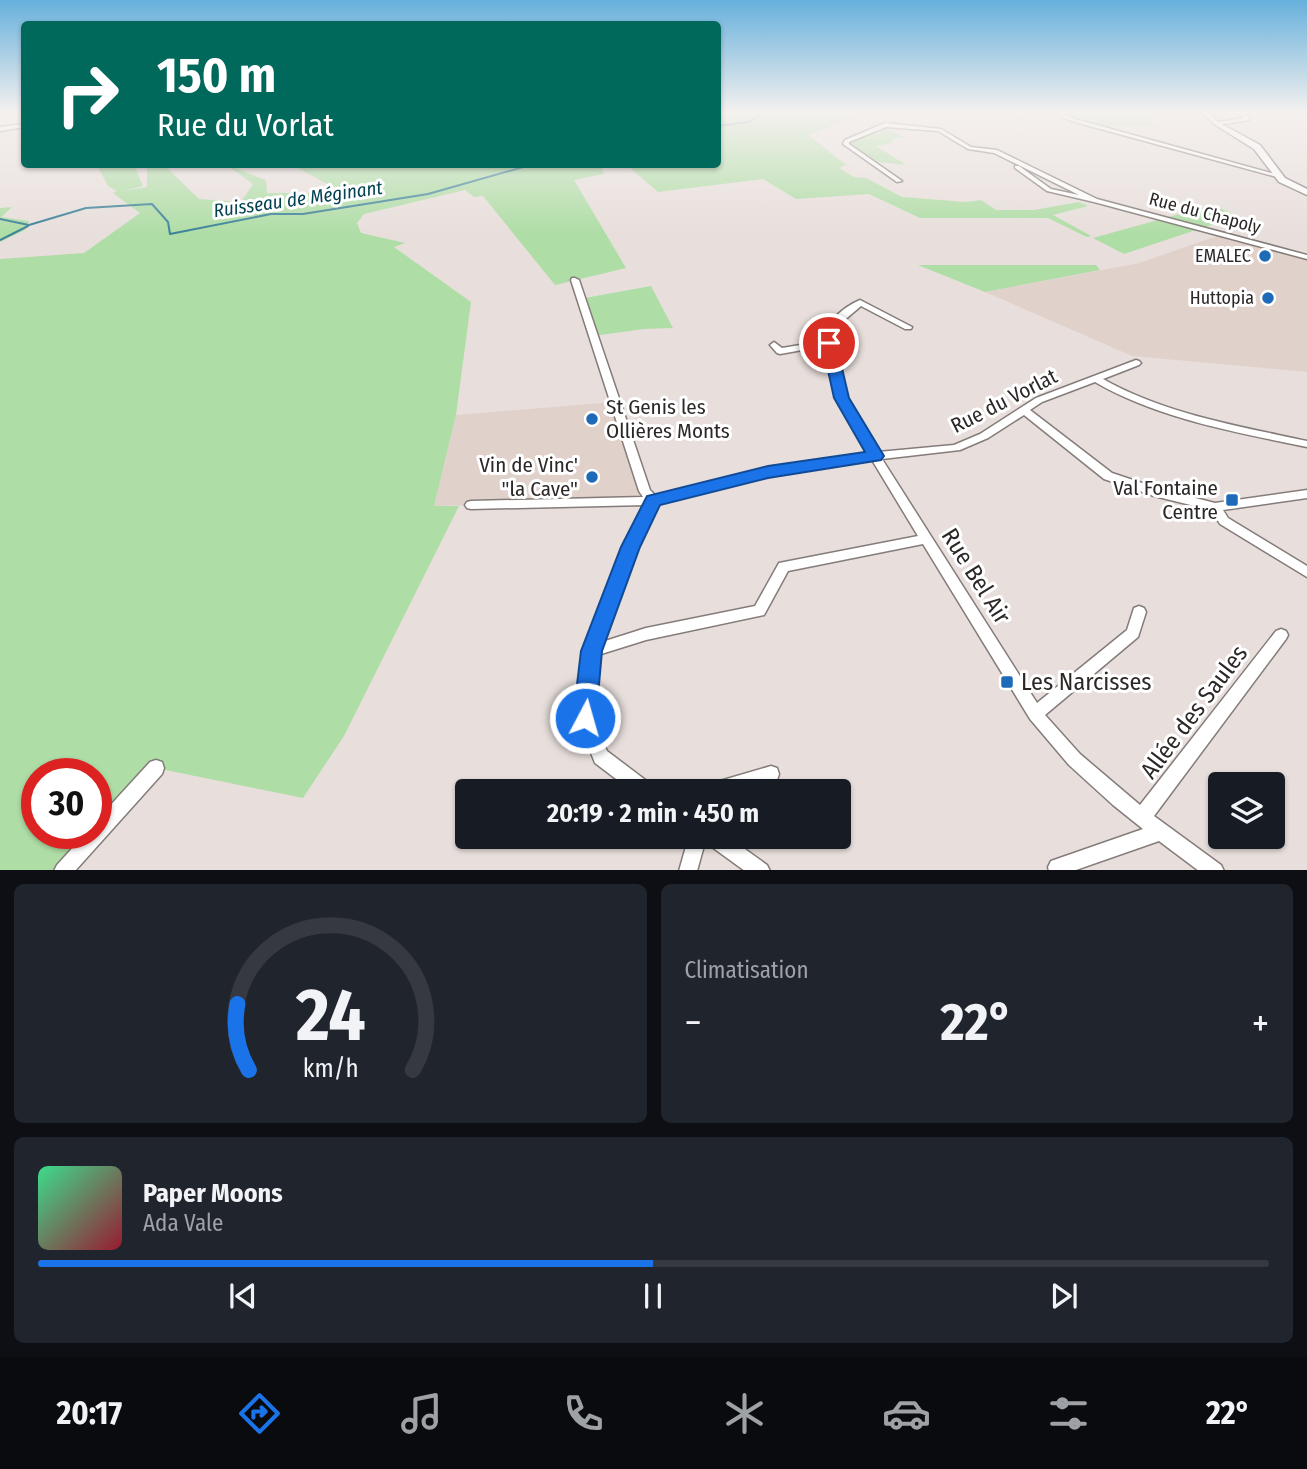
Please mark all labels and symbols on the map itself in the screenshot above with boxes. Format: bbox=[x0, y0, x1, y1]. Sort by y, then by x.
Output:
water label: Ruisseau de Méginant bbox=[212, 176, 385, 222]
street label: Rue du Chapoly bbox=[1147, 188, 1263, 238]
place label: EMALEC bbox=[1195, 245, 1251, 267]
marker: EMALEC bbox=[1257, 248, 1273, 264]
place label: Huttopia bbox=[1190, 287, 1254, 309]
marker: Huttopia bbox=[1260, 290, 1276, 306]
pin bbox=[799, 313, 859, 373]
street label: Rue du Vorlat bbox=[946, 363, 1062, 439]
place label: St Genis les Ollières Monts bbox=[606, 394, 730, 444]
marker: St Genis les Ollières Monts bbox=[584, 411, 600, 427]
place label: Vin de Vinc' "la Cave" bbox=[479, 452, 578, 502]
marker: Vin de Vinc' "la Cave" bbox=[584, 469, 600, 485]
place label: Val Fontaine Centre bbox=[1113, 475, 1218, 525]
marker: Val Fontaine Centre bbox=[1224, 492, 1240, 508]
street label: Rue Bel Air bbox=[936, 523, 1017, 629]
street label: Allée des Saules bbox=[1135, 640, 1253, 784]
place label: Les Narcisses bbox=[1021, 668, 1152, 696]
marker: Les Narcisses bbox=[999, 674, 1015, 690]
position arrow bbox=[548, 681, 622, 755]
speed limit sign: 30 bbox=[21, 758, 112, 849]

